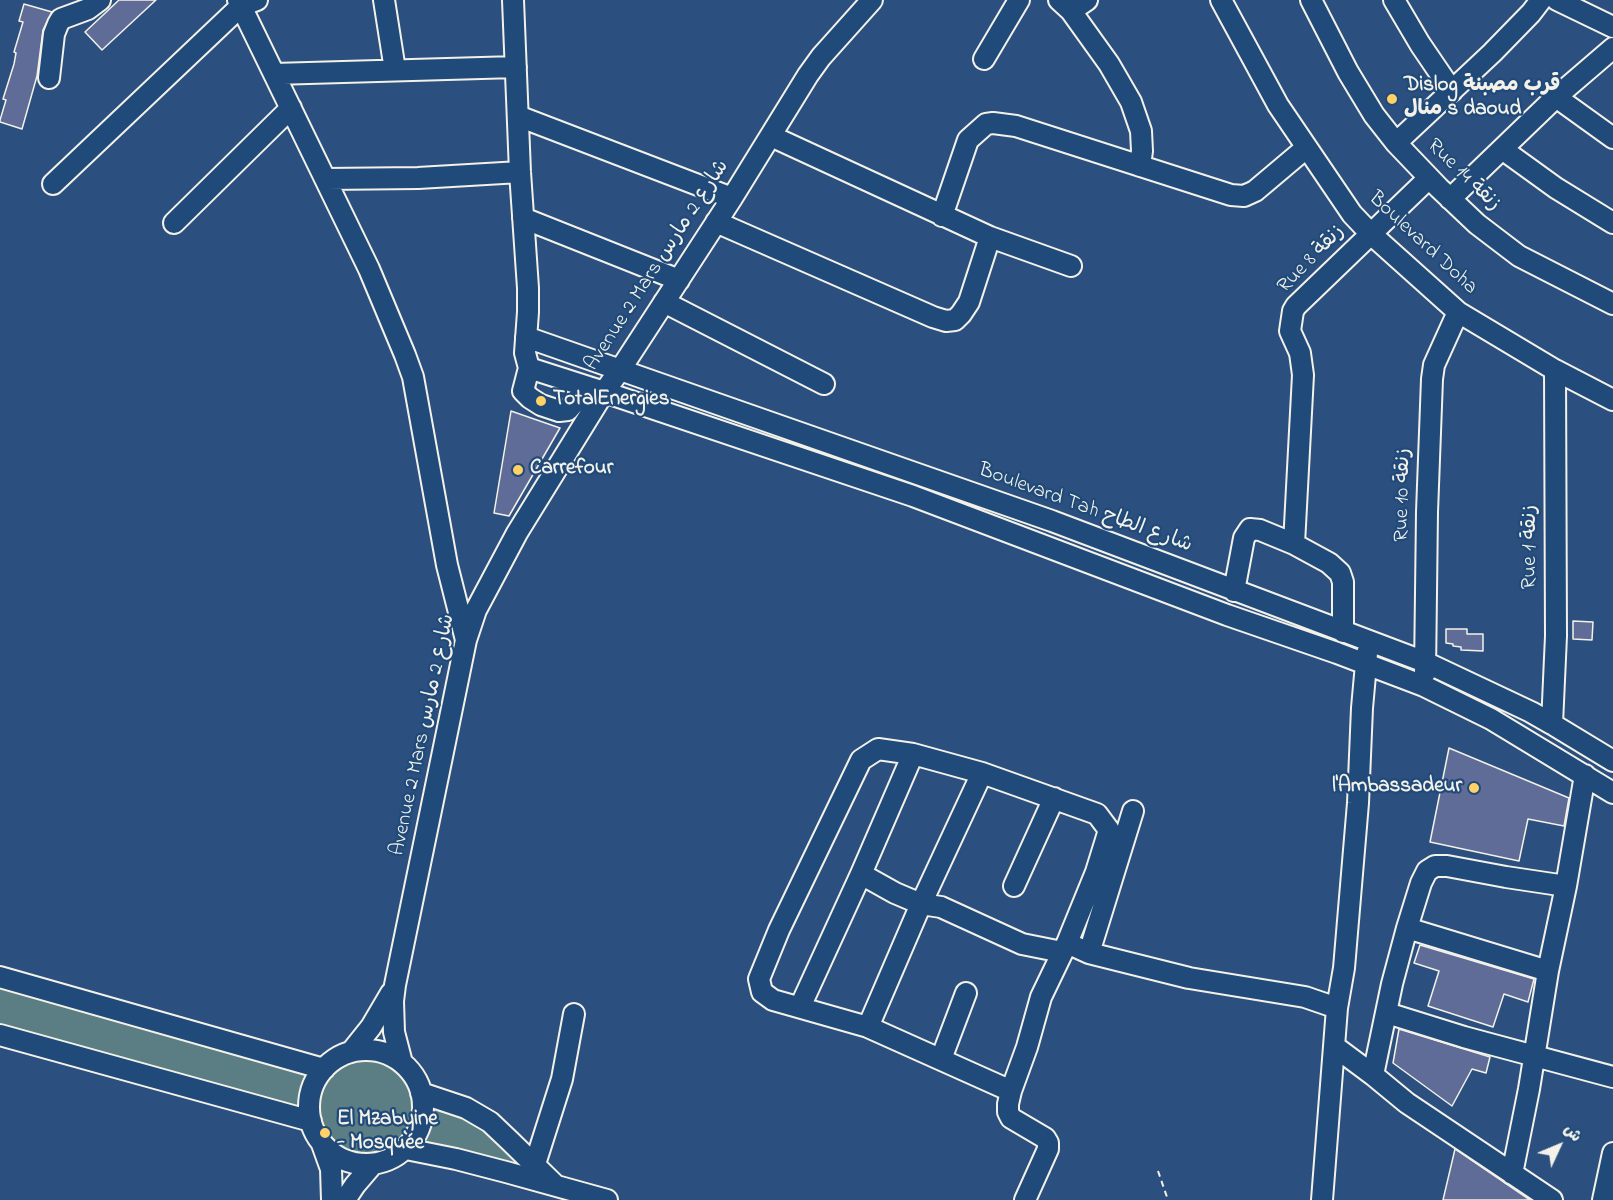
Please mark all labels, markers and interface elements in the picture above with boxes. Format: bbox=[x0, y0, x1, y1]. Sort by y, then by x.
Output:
place label: Dislog قرب مصبنة منال s daoud bbox=[1404, 74, 1560, 124]
marker: Dislog قرب مصبنة منال s daoud bbox=[1385, 92, 1399, 106]
street label: Rue 14 زنقة bbox=[1421, 135, 1505, 217]
street label: Avenue 2 Mars شارع 2 مارس bbox=[580, 156, 736, 376]
street label: Boulevard Doha bbox=[1362, 187, 1482, 301]
street label: Rue 8 زنقة bbox=[1273, 220, 1351, 300]
place label: TotalEnergies bbox=[553, 388, 669, 414]
marker: TotalEnergies bbox=[534, 394, 548, 408]
street label: Rue 10 زنقة bbox=[1391, 448, 1417, 542]
place label: Carrefour bbox=[530, 457, 613, 483]
street label: Boulevard Tah شارع الطاح bbox=[975, 459, 1195, 559]
marker: Carrefour bbox=[511, 463, 525, 477]
street label: Rue 1 زنقة bbox=[1519, 505, 1545, 589]
street label: Avenue 2 Mars شارع 2 مارس bbox=[386, 612, 462, 858]
place label: l'Ambassadeur bbox=[1332, 775, 1462, 801]
marker: l'Ambassadeur bbox=[1467, 781, 1481, 795]
place label: El Mzabyine - Mosquée bbox=[337, 1108, 438, 1158]
north arrow bbox=[1529, 1116, 1589, 1176]
text: ش bbox=[1557, 1119, 1587, 1148]
marker: El Mzabyine - Mosquée bbox=[318, 1126, 332, 1140]

